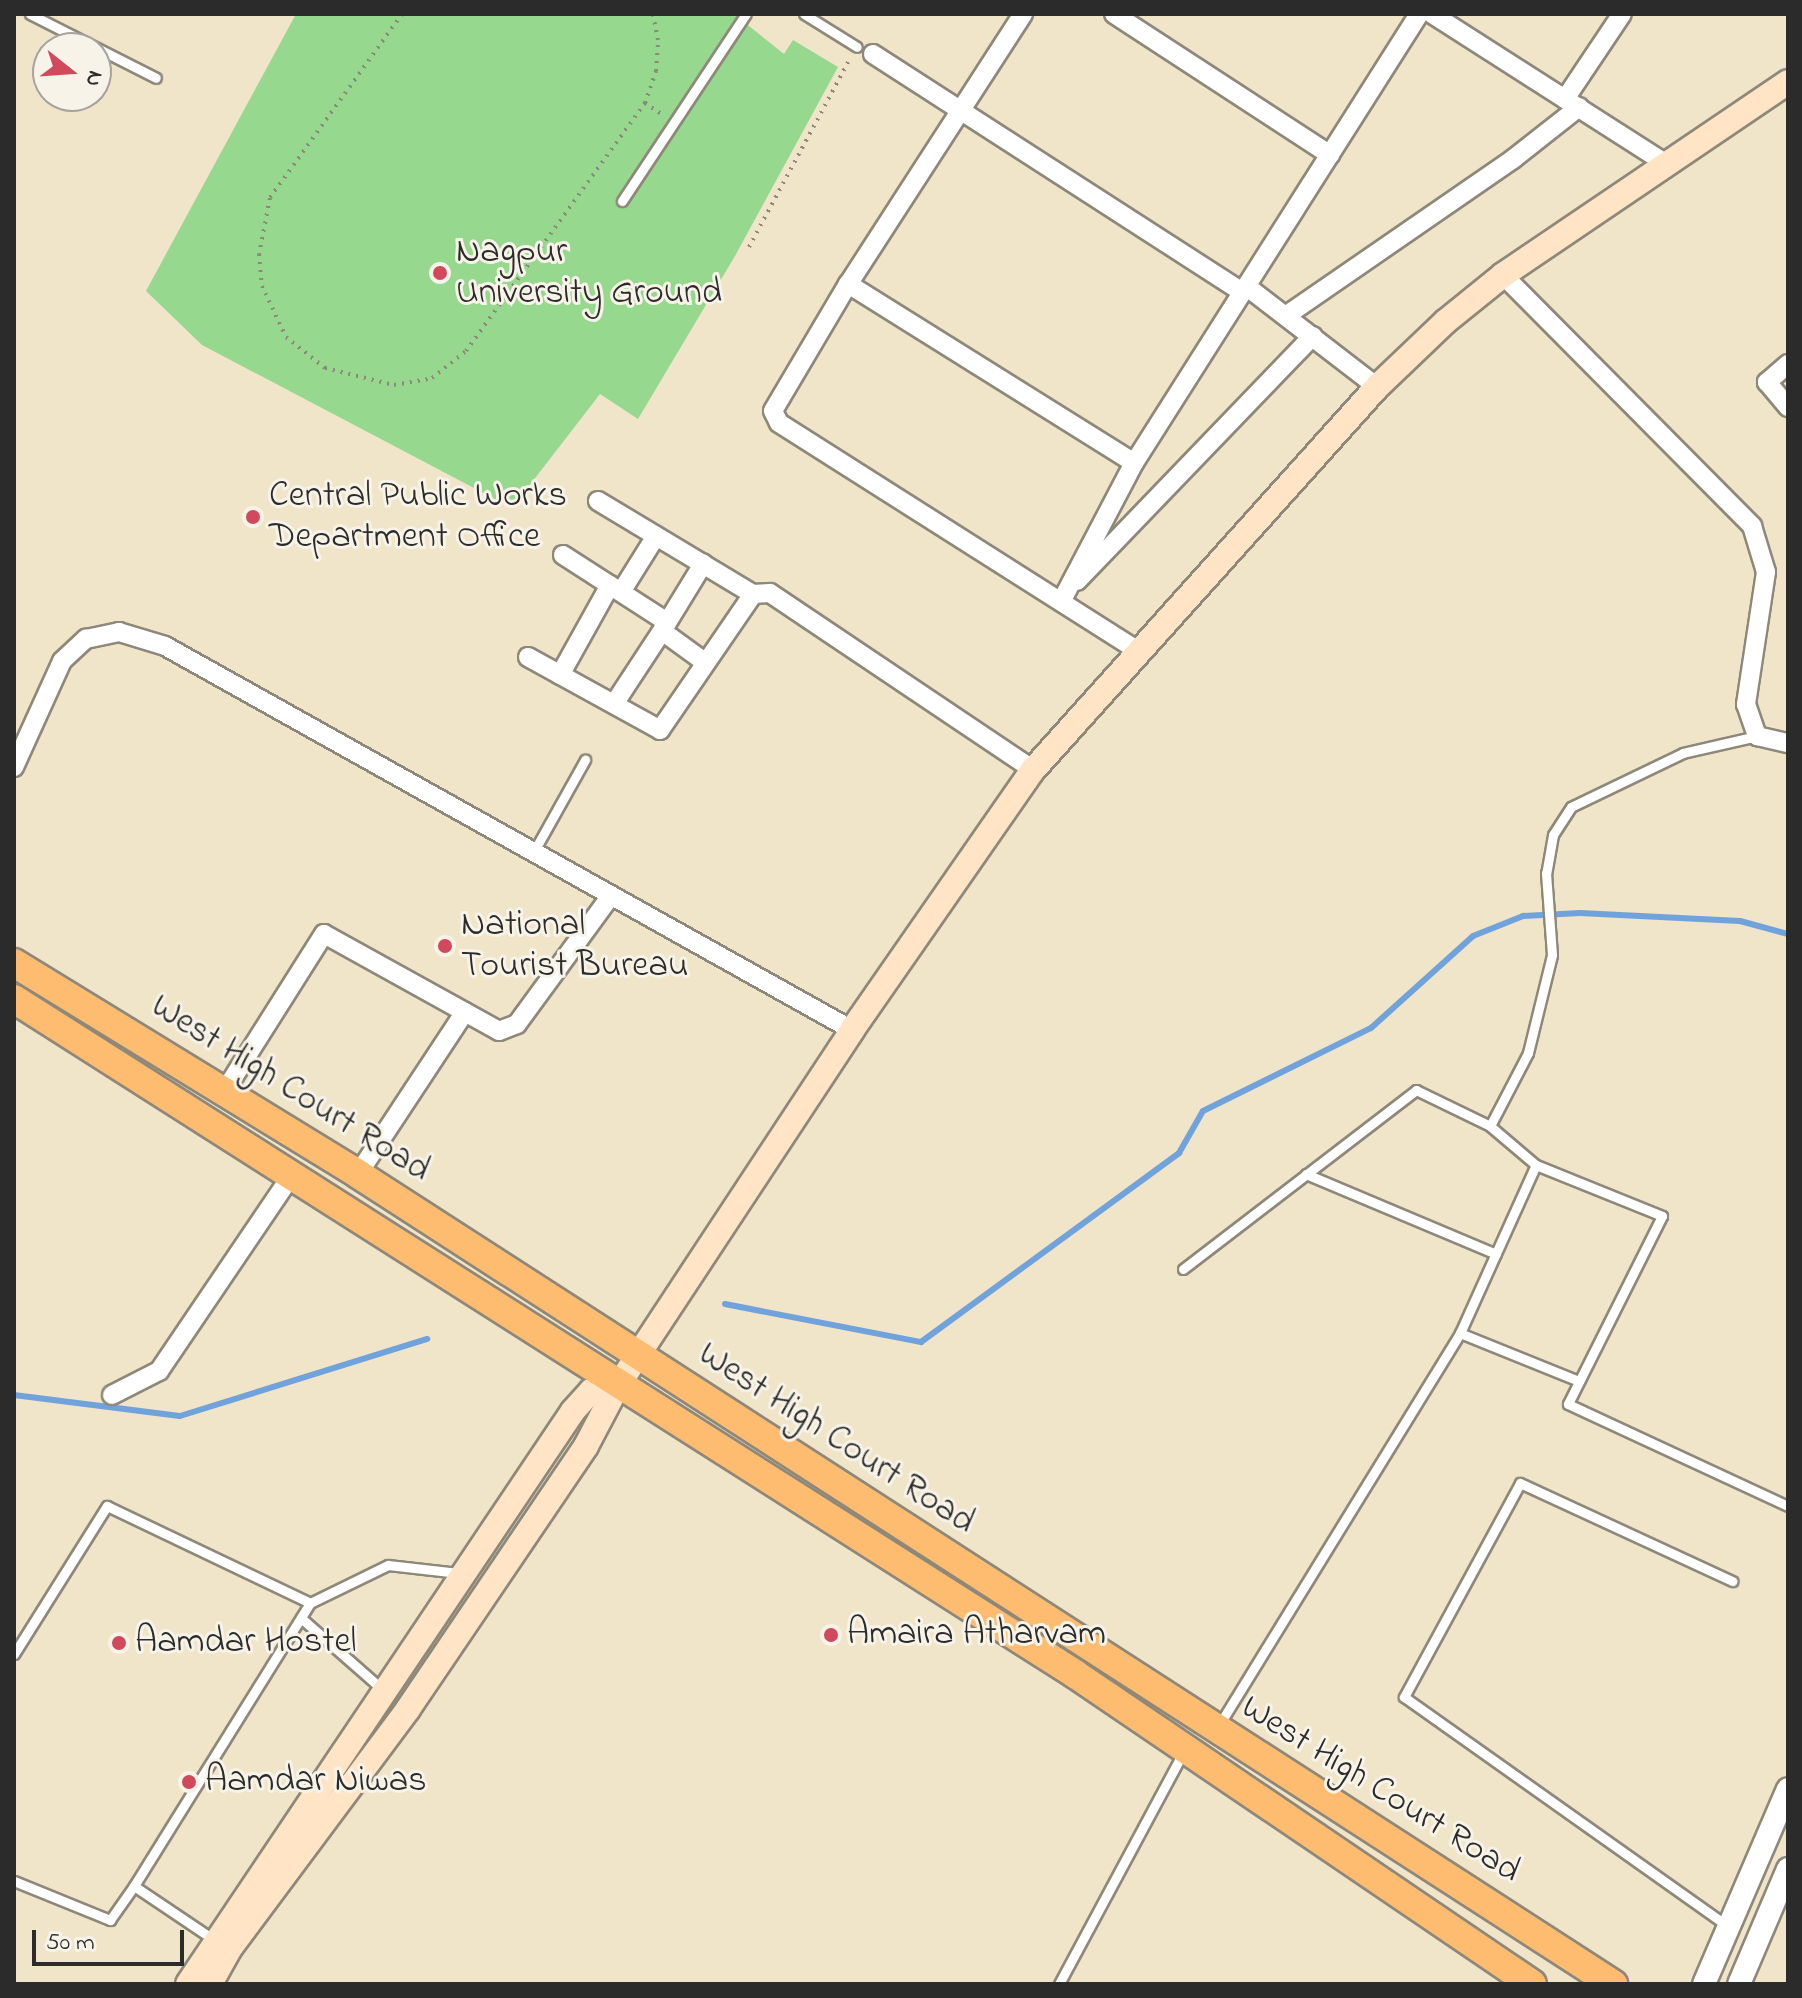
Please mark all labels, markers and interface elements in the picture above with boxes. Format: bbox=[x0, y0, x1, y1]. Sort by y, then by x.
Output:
north arrow bbox=[32, 32, 112, 112]
text: N bbox=[76, 67, 111, 90]
place label: Nagpur University Ground bbox=[456, 230, 722, 315]
marker: Nagpur University Ground bbox=[431, 264, 449, 282]
place label: Central Public Works Department Office bbox=[269, 474, 567, 559]
marker: Central Public Works Department Office bbox=[244, 508, 262, 526]
place label: National Tourist Bureau bbox=[461, 903, 688, 988]
marker: National Tourist Bureau bbox=[436, 937, 454, 955]
street label: West High Court Road bbox=[142, 986, 438, 1192]
street label: West High Court Road bbox=[690, 1333, 982, 1545]
place label: Amaira Atharvam bbox=[847, 1613, 1106, 1657]
place label: Aamdar Hostel bbox=[135, 1621, 357, 1665]
marker: Amaira Atharvam bbox=[822, 1626, 840, 1644]
marker: Aamdar Hostel bbox=[110, 1634, 128, 1652]
street label: West High Court Road bbox=[1232, 1687, 1528, 1893]
place label: Aamdar Niwas bbox=[205, 1760, 427, 1804]
marker: Aamdar Niwas bbox=[180, 1773, 198, 1791]
scale bar bbox=[36, 1914, 188, 1964]
text: 50 m bbox=[46, 1926, 95, 1961]

